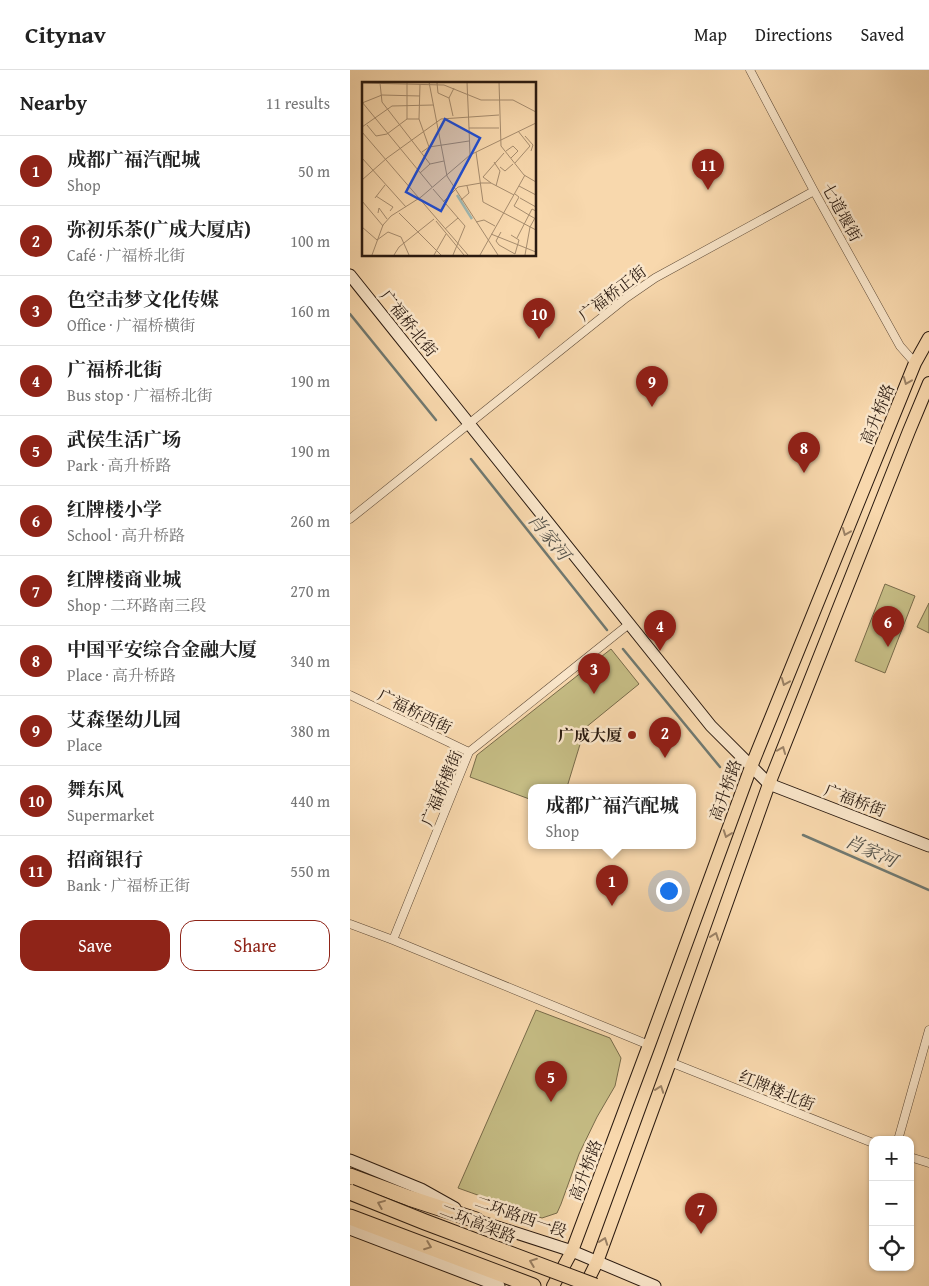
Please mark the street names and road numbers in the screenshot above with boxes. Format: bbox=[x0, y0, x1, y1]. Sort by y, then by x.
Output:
street label: 七道堰街 bbox=[816, 178, 868, 246]
street label: 广福桥正街 bbox=[573, 259, 651, 327]
street label: 广福桥北街 bbox=[374, 284, 444, 362]
street label: 高升桥路 bbox=[854, 380, 900, 448]
street label: 广福桥西街 bbox=[374, 683, 456, 739]
street label: 广福桥横街 bbox=[414, 746, 468, 830]
street label: 高升桥路 bbox=[703, 756, 747, 824]
street label: 广福桥街 bbox=[821, 777, 889, 823]
street label: 红牌楼北街 bbox=[735, 1064, 819, 1116]
street label: 高升桥路 bbox=[562, 1136, 608, 1204]
street label: 二环路西一段 bbox=[472, 1189, 570, 1243]
street label: 二环高架路 bbox=[436, 1197, 520, 1249]

